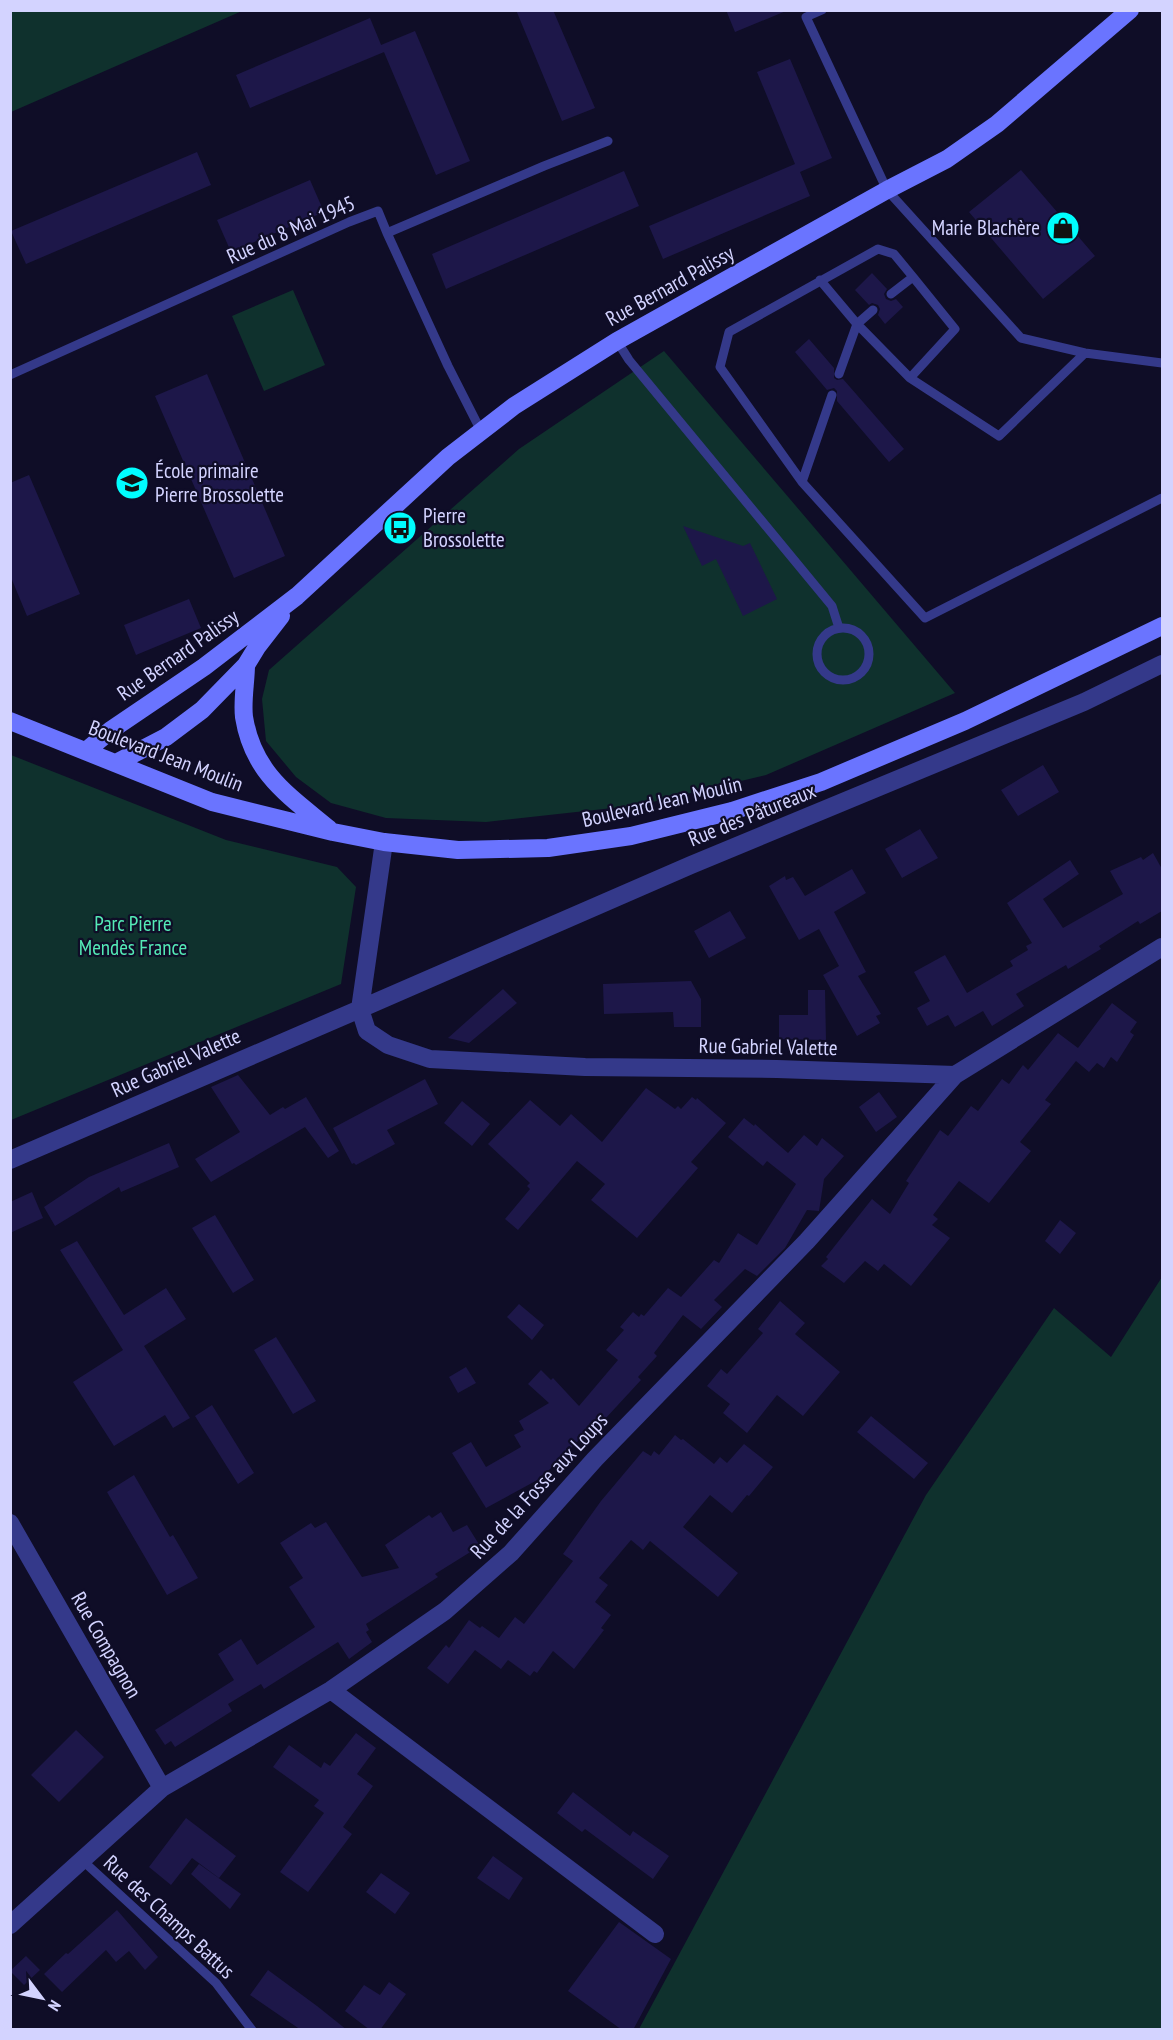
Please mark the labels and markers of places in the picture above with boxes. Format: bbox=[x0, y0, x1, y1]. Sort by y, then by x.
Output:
shop icon: Marie Blachère bbox=[1045, 210, 1081, 246]
place label: Marie Blachère bbox=[932, 214, 1040, 241]
place label: École primaire Pierre Brossolette bbox=[155, 457, 284, 508]
school or university icon: École primaire Pierre Brossolette bbox=[114, 465, 150, 501]
place label: Pierre Brossolette bbox=[423, 502, 505, 553]
bus stop icon: Pierre Brossolette bbox=[382, 510, 418, 546]

